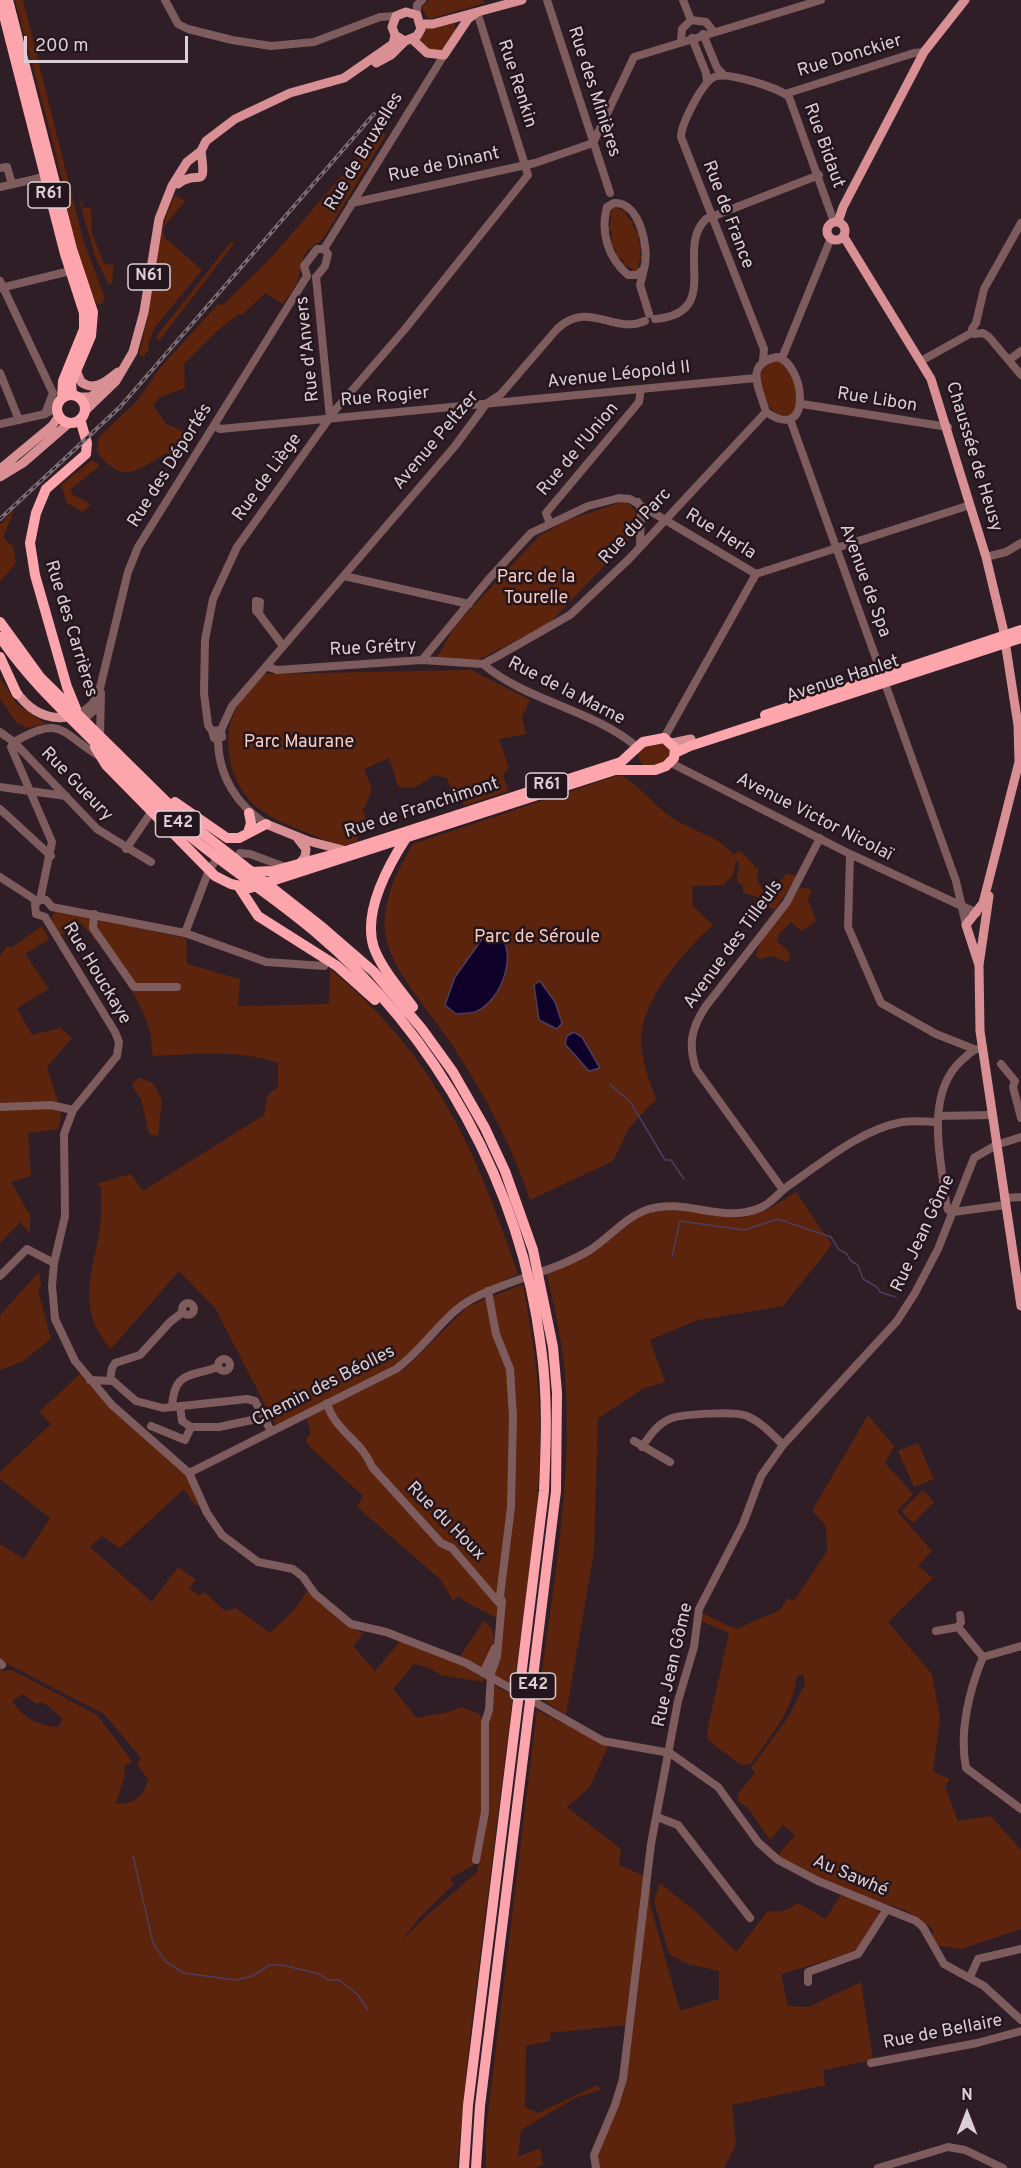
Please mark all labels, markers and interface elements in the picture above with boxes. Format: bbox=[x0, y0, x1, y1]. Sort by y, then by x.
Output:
scale bar bbox=[27, 24, 190, 62]
street label: Rue des Minières bbox=[562, 24, 624, 160]
street label: Rue Donckier bbox=[795, 31, 905, 83]
text: 200 m bbox=[35, 35, 88, 58]
street label: Rue Renkin bbox=[492, 37, 540, 131]
street label: Rue de Bruxelles bbox=[321, 89, 409, 215]
street label: Rue Bidaut bbox=[798, 101, 848, 191]
street label: Rue de Dinant bbox=[386, 144, 502, 188]
street label: Rue de France bbox=[696, 158, 758, 272]
road number: R61 bbox=[28, 182, 70, 208]
road number: N61 bbox=[128, 264, 170, 290]
street label: Rue d'Anvers bbox=[293, 295, 325, 403]
street label: Avenue Léopold II bbox=[546, 358, 692, 394]
street label: Chaussée de Heusy bbox=[940, 379, 1006, 535]
street label: Rue Rogier bbox=[340, 383, 430, 413]
street label: Rue Libon bbox=[835, 384, 919, 418]
street label: Avenue Peltzer bbox=[389, 387, 485, 495]
street label: Rue de l'Union bbox=[534, 399, 624, 501]
street label: Rue des Déportés bbox=[124, 400, 218, 532]
street label: Rue de Liège bbox=[229, 430, 307, 526]
street label: Rue du Parc bbox=[595, 484, 677, 570]
street label: Rue Herla bbox=[681, 505, 759, 565]
street label: Avenue de Spa bbox=[833, 521, 895, 641]
street label: Rue des Carrières bbox=[39, 558, 101, 700]
park label: Parc de la Tourelle bbox=[497, 567, 575, 610]
street label: Rue Grétry bbox=[329, 636, 417, 662]
street label: Avenue Hanlet bbox=[784, 652, 902, 708]
street label: Rue de la Marne bbox=[504, 653, 628, 731]
park label: Parc Maurane bbox=[244, 732, 354, 754]
street label: Rue Gueury bbox=[35, 743, 117, 827]
street label: Avenue Victor Nicolaï bbox=[732, 769, 896, 867]
road number: R61 bbox=[526, 773, 568, 799]
street label: Rue de Franchimont bbox=[342, 774, 502, 844]
road number: E42 bbox=[156, 811, 201, 837]
street label: Avenue des Tilleuls bbox=[680, 876, 788, 1014]
street label: Rue Houckaye bbox=[57, 919, 135, 1029]
park label: Parc de Séroule bbox=[474, 927, 600, 949]
street label: Rue Jean Gôme bbox=[887, 1172, 961, 1296]
street label: Chemin des Béolles bbox=[249, 1342, 399, 1432]
street label: Rue du Houx bbox=[401, 1478, 489, 1566]
street label: Rue Jean Gôme bbox=[649, 1601, 699, 1729]
road number: E42 bbox=[510, 1673, 556, 1699]
street label: Au Sawhé bbox=[809, 1852, 891, 1902]
street label: Rue de Bellaire bbox=[882, 2011, 1004, 2055]
north arrow bbox=[937, 2084, 997, 2144]
text: N bbox=[961, 2086, 973, 2106]

